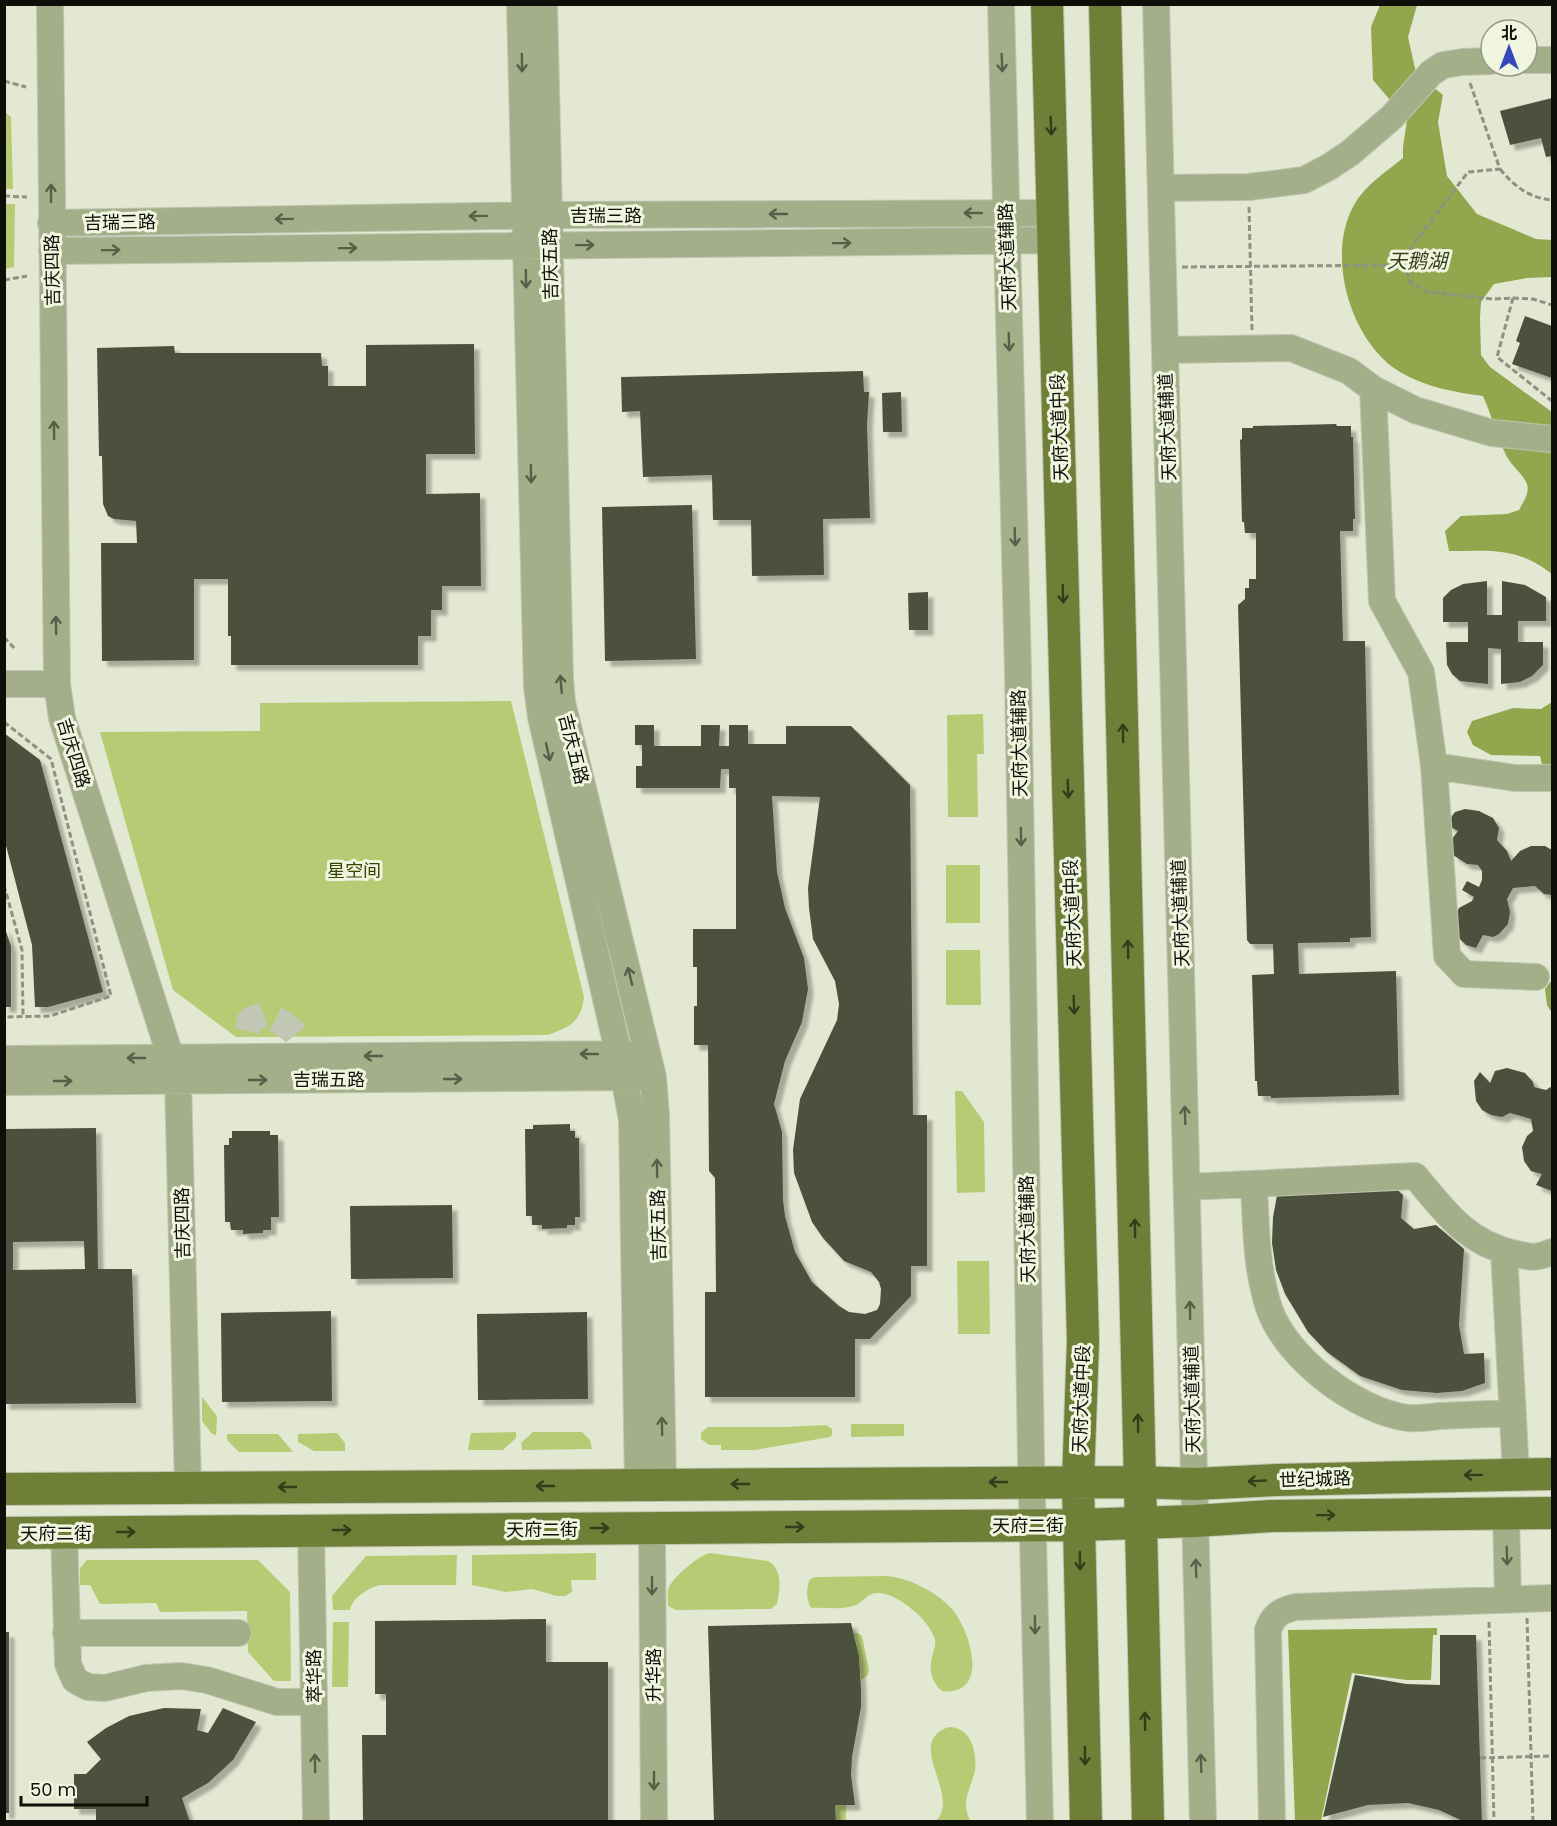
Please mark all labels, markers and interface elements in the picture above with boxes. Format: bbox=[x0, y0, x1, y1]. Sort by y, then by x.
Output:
north arrow bbox=[1479, 18, 1539, 78]
text: 北 bbox=[1501, 22, 1517, 45]
one-way arrow bbox=[516, 52, 527, 72]
one-way arrow bbox=[996, 52, 1008, 72]
one-way arrow bbox=[1045, 115, 1056, 135]
one-way arrow bbox=[45, 184, 57, 204]
street label: 吉瑞三路 bbox=[570, 203, 642, 228]
street label: 天府大道辅路 bbox=[993, 203, 1021, 311]
one-way arrow bbox=[964, 207, 984, 219]
one-way arrow bbox=[769, 208, 789, 220]
street label: 吉瑞三路 bbox=[84, 209, 156, 235]
one-way arrow bbox=[469, 210, 489, 222]
one-way arrow bbox=[274, 213, 294, 225]
street label: 吉庆五路 bbox=[537, 228, 563, 300]
street label: 吉庆四路 bbox=[39, 234, 65, 306]
one-way arrow bbox=[832, 237, 852, 249]
one-way arrow bbox=[574, 239, 594, 251]
one-way arrow bbox=[337, 242, 357, 254]
one-way arrow bbox=[100, 244, 120, 256]
water label: 天鹅湖 bbox=[1387, 247, 1450, 275]
one-way arrow bbox=[521, 268, 532, 288]
one-way arrow bbox=[1004, 331, 1015, 351]
street label: 天府大道中段 bbox=[1045, 373, 1073, 481]
street label: 天府大道辅道 bbox=[1153, 373, 1181, 481]
one-way arrow bbox=[48, 421, 60, 441]
one-way arrow bbox=[526, 463, 537, 483]
one-way arrow bbox=[1009, 526, 1020, 546]
one-way arrow bbox=[1057, 583, 1069, 603]
one-way arrow bbox=[50, 616, 62, 636]
one-way arrow bbox=[555, 675, 566, 695]
street label: 天府大道辅路 bbox=[1006, 689, 1032, 797]
street label: 吉庆五路 bbox=[553, 711, 595, 787]
street label: 吉庆四路 bbox=[52, 715, 96, 791]
one-way arrow bbox=[1117, 724, 1128, 744]
one-way arrow bbox=[543, 742, 555, 761]
one-way arrow bbox=[1063, 778, 1074, 798]
one-way arrow bbox=[1015, 826, 1027, 846]
park label: 星空间 bbox=[327, 858, 381, 883]
street label: 天府大道中段 bbox=[1058, 859, 1086, 967]
street label: 天府大道辅道 bbox=[1166, 859, 1194, 967]
one-way arrow bbox=[1122, 940, 1134, 960]
one-way arrow bbox=[623, 967, 635, 986]
one-way arrow bbox=[1068, 994, 1080, 1014]
one-way arrow bbox=[580, 1048, 600, 1060]
one-way arrow bbox=[364, 1050, 384, 1062]
one-way arrow bbox=[127, 1052, 147, 1064]
street label: 吉瑞五路 bbox=[293, 1067, 365, 1092]
one-way arrow bbox=[442, 1073, 462, 1084]
one-way arrow bbox=[247, 1074, 267, 1086]
one-way arrow bbox=[52, 1075, 72, 1087]
one-way arrow bbox=[1179, 1106, 1191, 1126]
one-way arrow bbox=[651, 1159, 663, 1179]
street label: 天府大道辅路 bbox=[1014, 1175, 1040, 1283]
street label: 吉庆四路 bbox=[169, 1187, 195, 1259]
street label: 吉庆五路 bbox=[645, 1189, 671, 1261]
one-way arrow bbox=[1129, 1219, 1141, 1239]
one-way arrow bbox=[1184, 1301, 1196, 1321]
street label: 天府大道中段 bbox=[1067, 1345, 1095, 1453]
street label: 天府大道辅道 bbox=[1179, 1345, 1205, 1453]
one-way arrow bbox=[1132, 1414, 1144, 1434]
one-way arrow bbox=[656, 1417, 668, 1437]
street label: 世纪城路 bbox=[1279, 1465, 1351, 1493]
one-way arrow bbox=[1464, 1469, 1484, 1481]
one-way arrow bbox=[1248, 1475, 1268, 1486]
one-way arrow bbox=[989, 1476, 1009, 1488]
one-way arrow bbox=[731, 1478, 751, 1490]
one-way arrow bbox=[536, 1480, 556, 1491]
one-way arrow bbox=[278, 1481, 298, 1493]
one-way arrow bbox=[1315, 1509, 1335, 1521]
street label: 天府二街 bbox=[992, 1513, 1064, 1538]
street label: 天府二街 bbox=[506, 1517, 578, 1542]
street label: 天府二街 bbox=[20, 1521, 92, 1546]
one-way arrow bbox=[784, 1521, 804, 1533]
one-way arrow bbox=[589, 1522, 609, 1534]
one-way arrow bbox=[331, 1524, 351, 1536]
one-way arrow bbox=[115, 1526, 135, 1538]
one-way arrow bbox=[1501, 1545, 1513, 1565]
one-way arrow bbox=[1074, 1551, 1085, 1571]
one-way arrow bbox=[1191, 1559, 1202, 1579]
one-way arrow bbox=[646, 1576, 658, 1596]
one-way arrow bbox=[1029, 1614, 1041, 1634]
street label: 升华路 bbox=[641, 1648, 666, 1702]
street label: 萃华路 bbox=[301, 1649, 327, 1703]
one-way arrow bbox=[1139, 1712, 1151, 1732]
one-way arrow bbox=[1079, 1746, 1090, 1766]
one-way arrow bbox=[309, 1754, 321, 1774]
one-way arrow bbox=[1196, 1754, 1207, 1774]
scale bar bbox=[21, 1769, 147, 1807]
one-way arrow bbox=[648, 1771, 660, 1791]
text: 50 m bbox=[30, 1777, 76, 1802]

